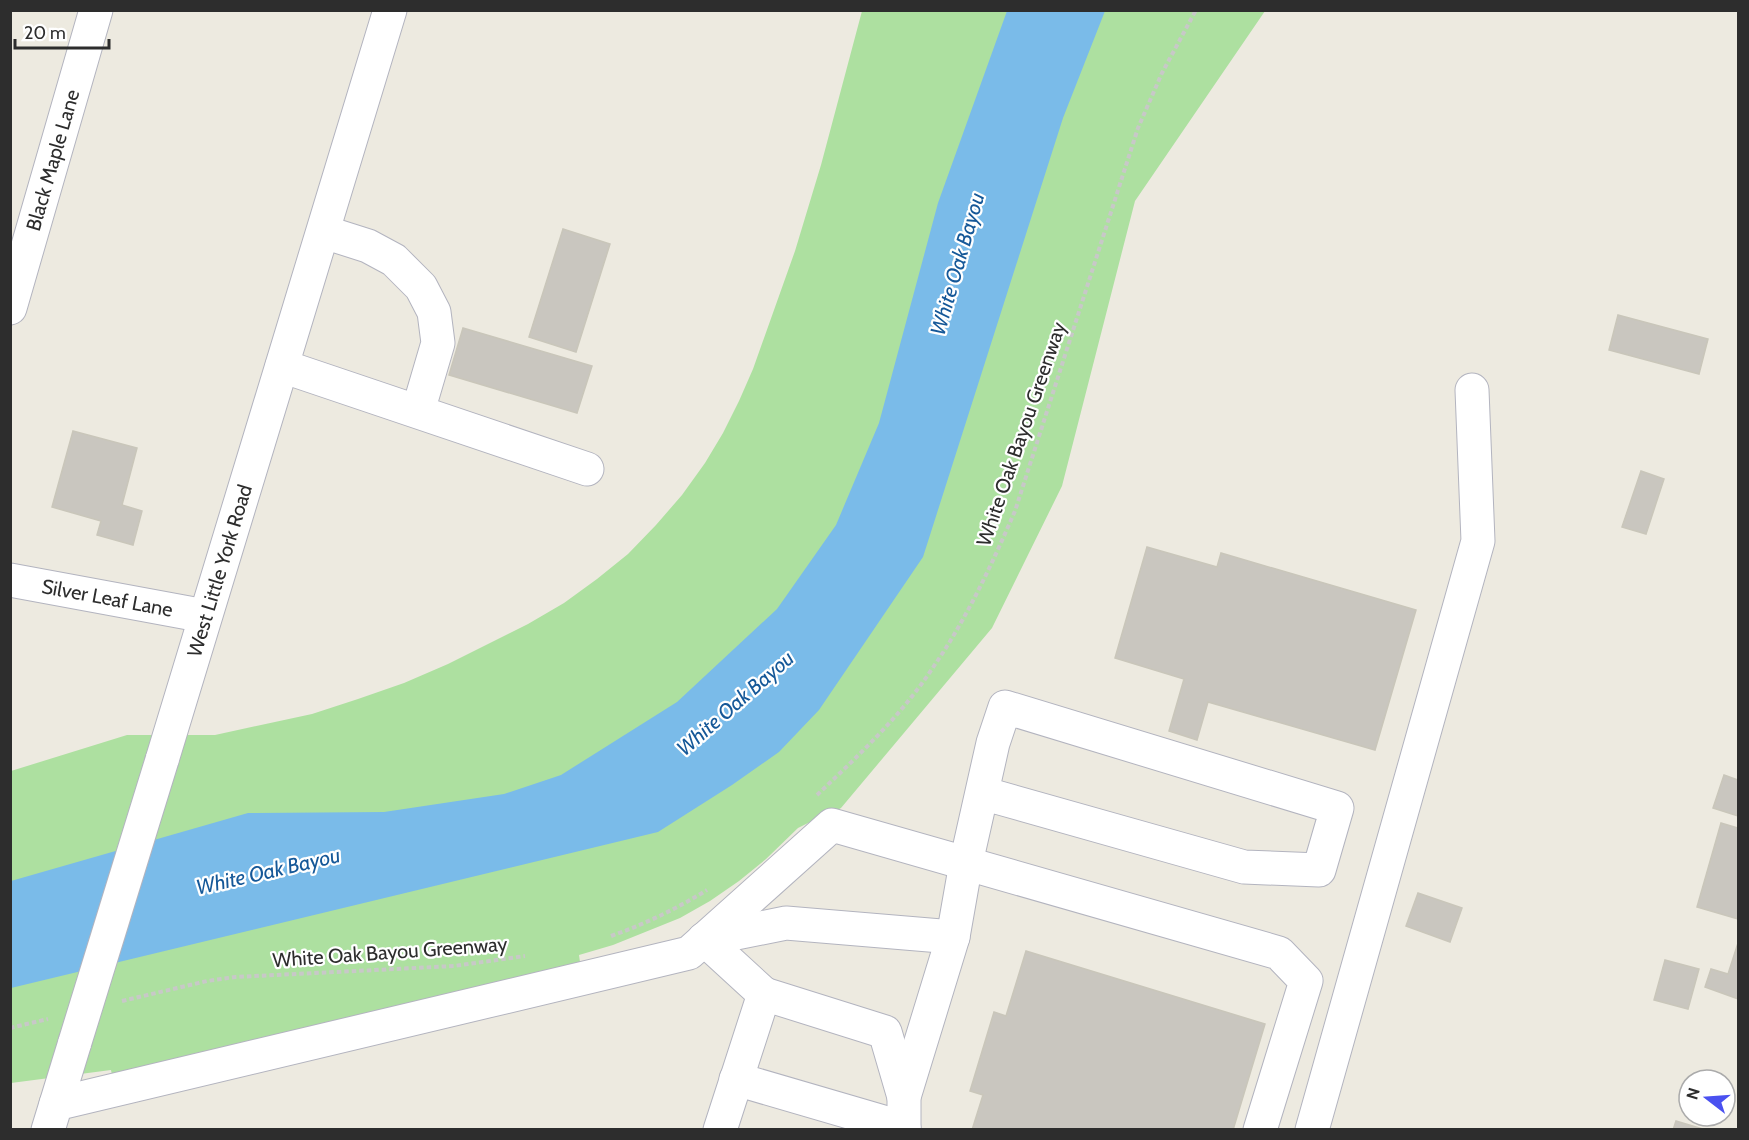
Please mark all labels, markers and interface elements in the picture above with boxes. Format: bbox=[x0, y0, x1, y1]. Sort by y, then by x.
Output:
scale bar bbox=[15, 12, 110, 50]
text: 20 m bbox=[24, 22, 66, 44]
street label: Black Maple Lane bbox=[21, 87, 84, 234]
water label: White Oak Bayou bbox=[925, 190, 989, 338]
street label: White Oak Bayou Greenway bbox=[971, 319, 1071, 549]
street label: West Little York Road bbox=[182, 481, 257, 660]
street label: Silver Leaf Lane bbox=[40, 574, 175, 622]
water label: White Oak Bayou bbox=[671, 645, 799, 761]
water label: White Oak Bayou bbox=[193, 842, 343, 900]
street label: White Oak Bayou Greenway bbox=[272, 932, 508, 972]
north arrow bbox=[1677, 1068, 1737, 1128]
text: N bbox=[1682, 1086, 1704, 1102]

